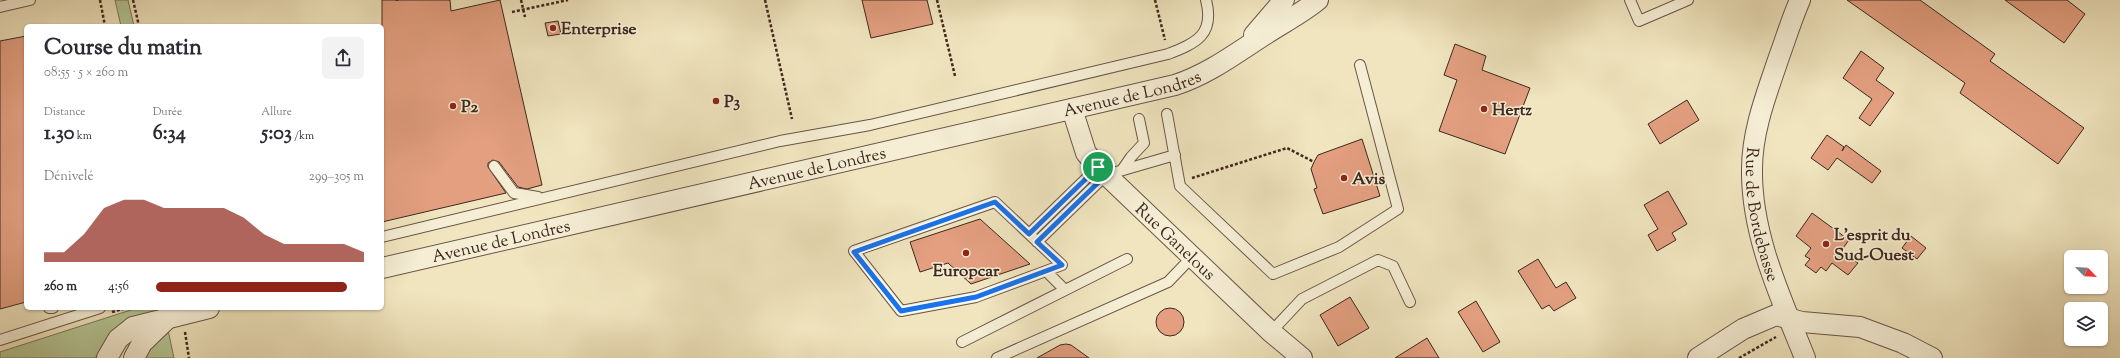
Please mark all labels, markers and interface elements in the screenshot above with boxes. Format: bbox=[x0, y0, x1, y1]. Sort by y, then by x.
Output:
place label: Enterprise bbox=[561, 18, 637, 42]
marker: Enterprise bbox=[548, 23, 558, 33]
text: Course du matin bbox=[44, 33, 202, 65]
button: share bbox=[322, 37, 364, 79]
text: 08:55 · 5 × 260 m bbox=[44, 64, 128, 82]
street label: Avenue de Londres bbox=[1061, 66, 1206, 124]
place label: P3 bbox=[724, 91, 740, 115]
place label: P2 bbox=[461, 96, 478, 120]
marker: P3 bbox=[711, 96, 721, 106]
place label: Hertz bbox=[1492, 99, 1533, 123]
marker: P2 bbox=[448, 101, 458, 111]
text: Distance bbox=[44, 104, 85, 120]
text: Durée bbox=[153, 104, 182, 120]
text: Allure bbox=[261, 104, 292, 120]
marker: Hertz bbox=[1479, 104, 1489, 114]
text: 1.30 bbox=[44, 120, 74, 149]
text: 6:34 bbox=[153, 120, 186, 149]
text: 5:03 bbox=[261, 120, 292, 149]
text: km bbox=[74, 128, 92, 144]
text: /km bbox=[292, 128, 314, 144]
street label: Avenue de Londres bbox=[745, 142, 889, 197]
street label: Rue de Bordebasse bbox=[1738, 146, 1784, 285]
pin bbox=[1081, 150, 1115, 184]
icon: arrive bbox=[1087, 156, 1109, 178]
text: Dénivelé bbox=[44, 168, 94, 186]
text: 299–305 m bbox=[309, 168, 364, 186]
place label: Avis bbox=[1352, 168, 1386, 192]
marker: Avis bbox=[1339, 173, 1349, 183]
street label: Rue Ganelous bbox=[1129, 198, 1220, 287]
street label: Avenue de Londres bbox=[430, 215, 573, 270]
place label: L'esprit du Sud-Ouest bbox=[1834, 224, 1914, 268]
marker: L'esprit du Sud-Ouest bbox=[1821, 239, 1831, 249]
marker: Europcar bbox=[961, 248, 971, 258]
north arrow bbox=[2064, 250, 2108, 294]
map controls bbox=[2064, 250, 2108, 346]
place label: Europcar bbox=[933, 260, 1000, 284]
text: 260 m bbox=[44, 278, 77, 296]
text: 4:56 bbox=[108, 278, 129, 296]
button: layers bbox=[2064, 302, 2108, 346]

